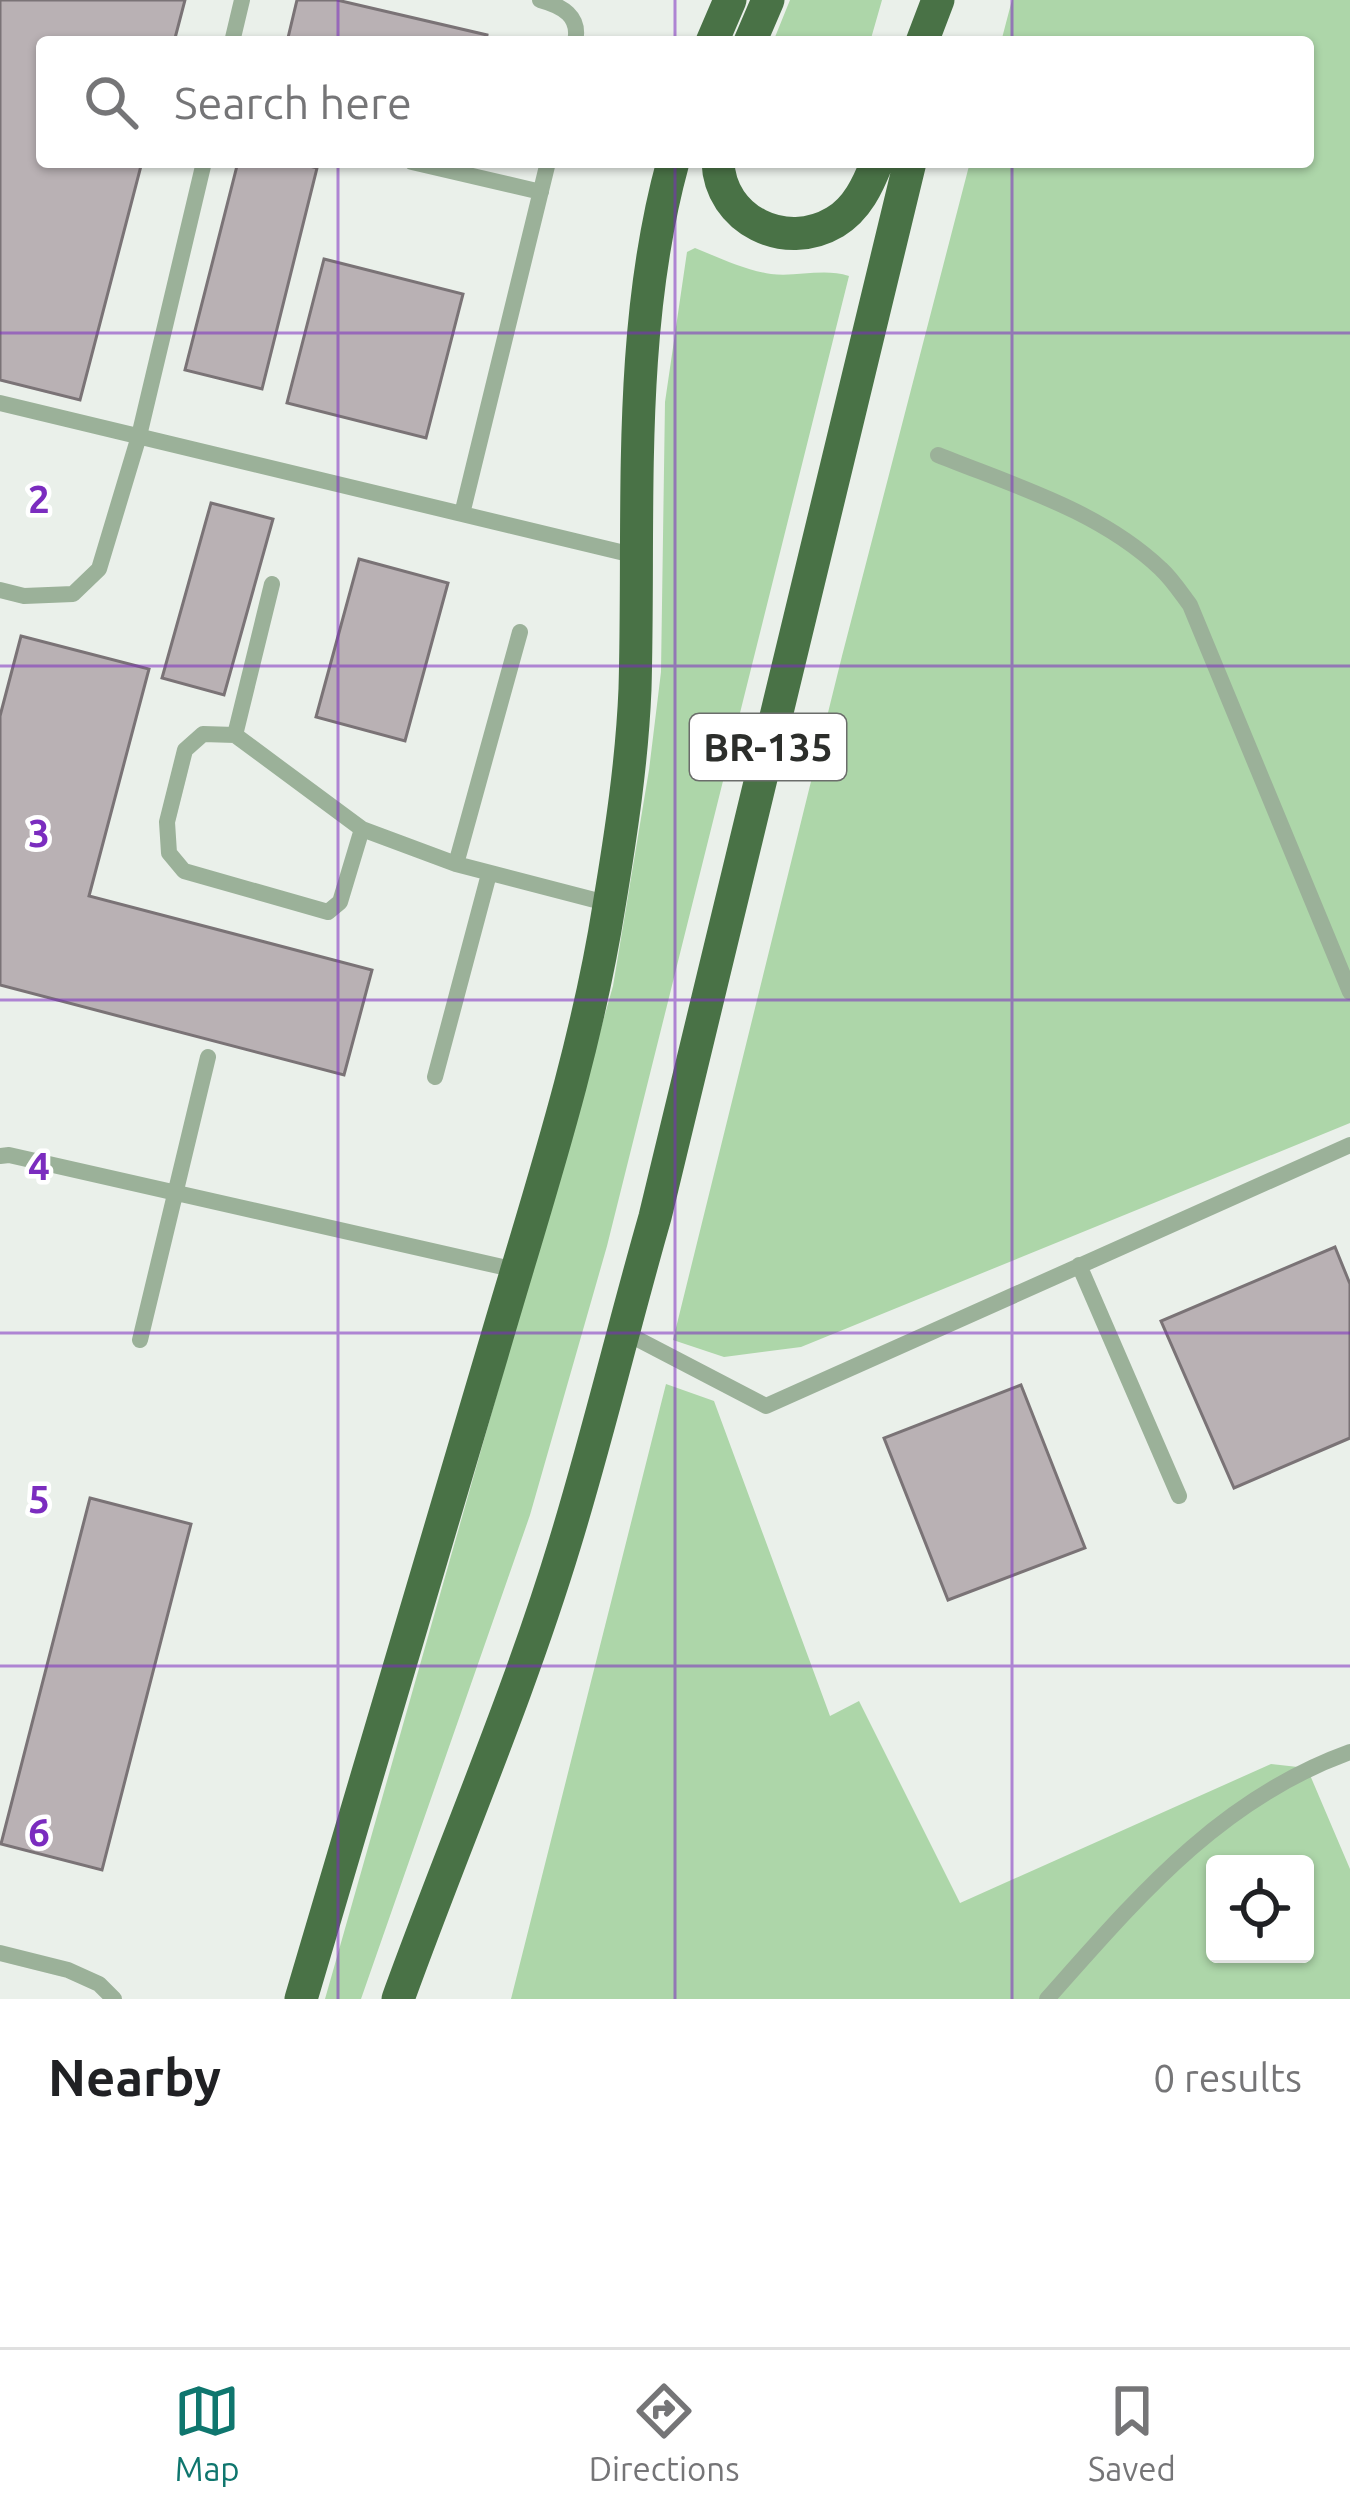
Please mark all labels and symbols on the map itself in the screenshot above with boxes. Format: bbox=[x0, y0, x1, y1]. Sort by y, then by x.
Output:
text: 2 bbox=[28, 477, 50, 520]
road number: BR-135 bbox=[690, 714, 846, 780]
text: 3 bbox=[28, 811, 50, 854]
text: 4 bbox=[28, 1144, 50, 1187]
text: 5 bbox=[28, 1477, 50, 1520]
text: 6 bbox=[28, 1810, 50, 1853]

